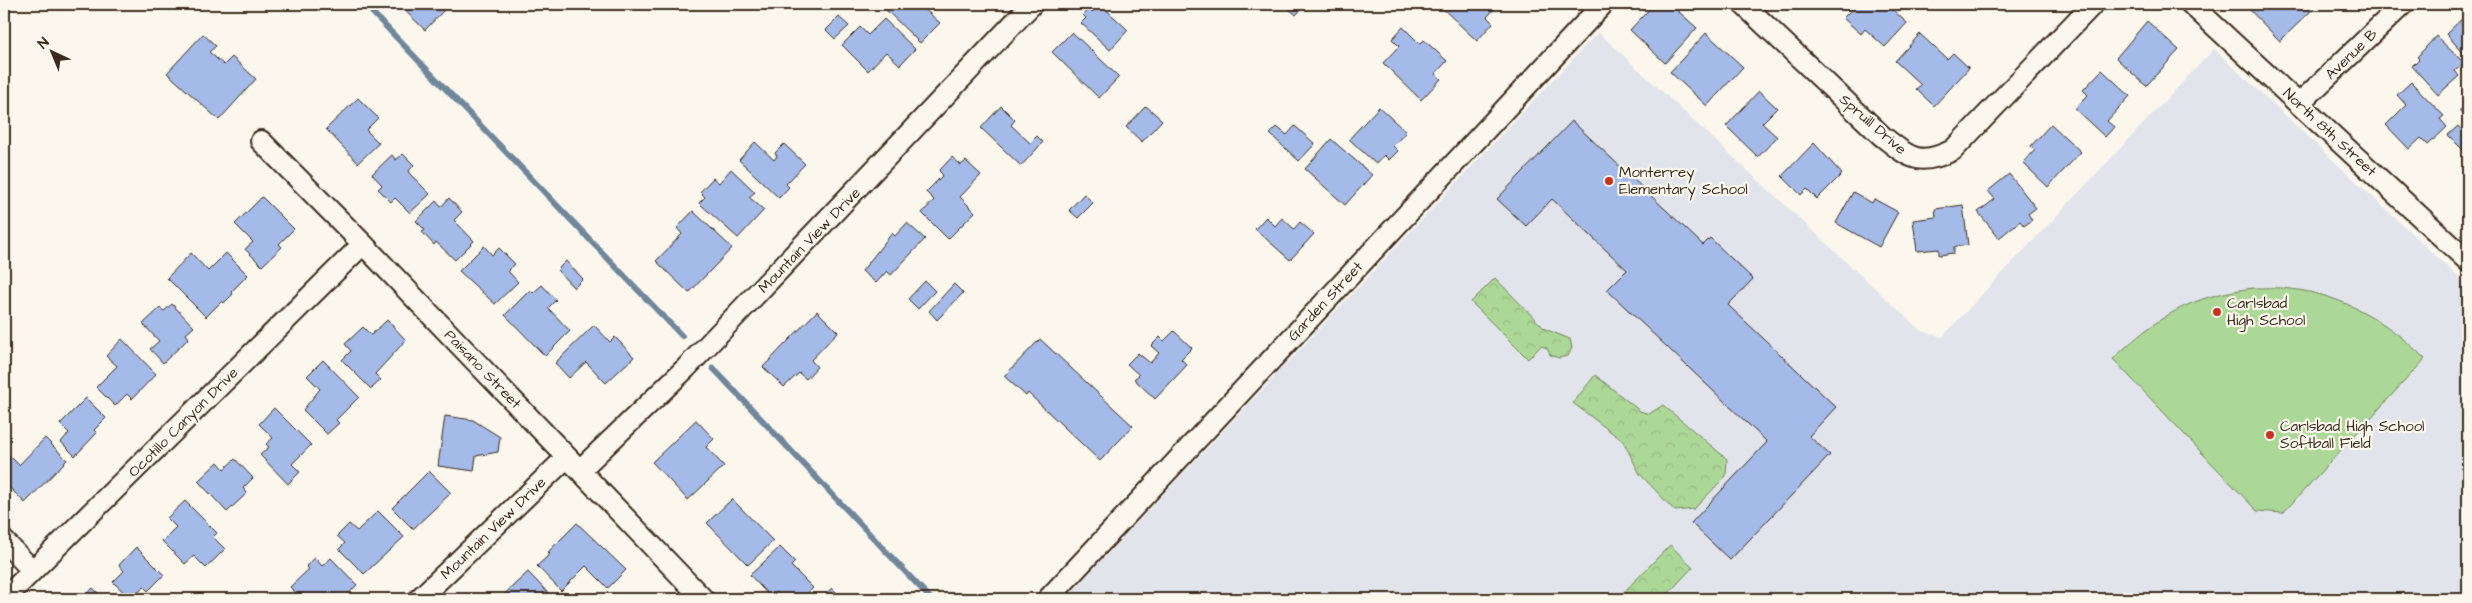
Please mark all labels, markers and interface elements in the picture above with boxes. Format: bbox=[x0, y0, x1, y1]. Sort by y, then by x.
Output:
street label: Avenue B bbox=[2321, 24, 2382, 85]
north arrow bbox=[28, 28, 78, 78]
text: N bbox=[34, 33, 54, 54]
street label: North 8th Street bbox=[2278, 83, 2381, 181]
street label: Spruill Drive bbox=[1834, 89, 1911, 160]
place label: Monterrey Elementary School bbox=[1619, 162, 1748, 201]
marker: Monterrey Elementary School bbox=[1603, 175, 1615, 187]
street label: Mountain View Drive bbox=[753, 183, 865, 298]
street label: Garden Street bbox=[1283, 257, 1368, 346]
place label: Carlsbad High School bbox=[2227, 293, 2305, 332]
marker: Carlsbad High School bbox=[2211, 306, 2223, 318]
street label: Paisano Street bbox=[439, 325, 526, 414]
street label: Ocotillo Canyon Drive bbox=[124, 363, 244, 483]
place label: Carlsbad High School Softball Field bbox=[2280, 416, 2424, 454]
marker: Carlsbad High School Softball Field bbox=[2264, 429, 2276, 441]
street label: Mountain View Drive bbox=[436, 472, 551, 584]

